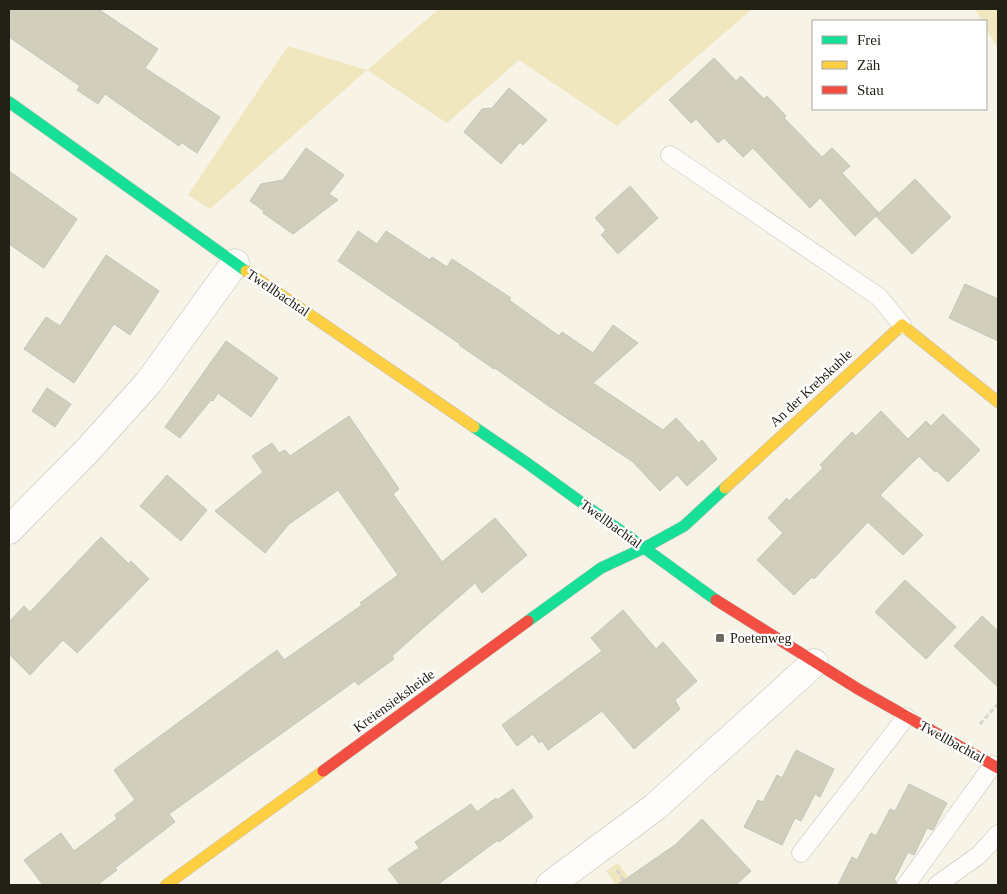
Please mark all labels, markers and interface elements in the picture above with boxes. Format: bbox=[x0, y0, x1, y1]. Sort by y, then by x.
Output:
legend bbox=[812, 20, 987, 110]
text: Frei bbox=[857, 32, 881, 48]
text: Zäh bbox=[857, 57, 881, 73]
text: Stau bbox=[857, 82, 884, 98]
street label: Twellbachtal bbox=[244, 267, 312, 319]
street label: An der Krebskuhle bbox=[767, 346, 855, 430]
street label: Twellbachtal bbox=[577, 497, 645, 551]
place label: Poetenweg bbox=[730, 631, 791, 646]
marker: Poetenweg bbox=[714, 632, 726, 644]
street label: Kreiensieksheide bbox=[351, 667, 437, 735]
street label: Twellbachtal bbox=[917, 718, 987, 766]

